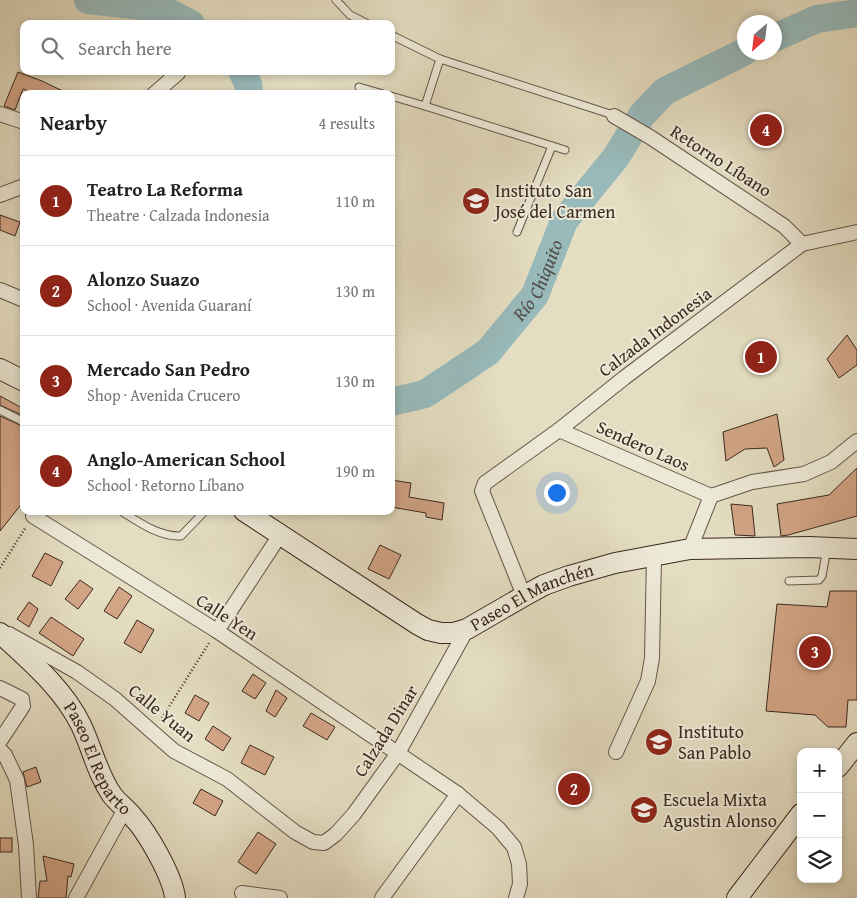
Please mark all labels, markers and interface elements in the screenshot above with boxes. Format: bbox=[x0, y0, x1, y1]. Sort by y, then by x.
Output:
north arrow bbox=[737, 15, 782, 60]
search box bbox=[20, 20, 395, 75]
icon: search bbox=[38, 34, 66, 62]
text: Search here bbox=[78, 34, 172, 62]
text: Nearby bbox=[40, 107, 107, 138]
text: 4 results bbox=[318, 111, 375, 135]
pin: 4 bbox=[750, 111, 782, 149]
street label: Retorno Líbano bbox=[665, 118, 777, 203]
text: Teatro La Reforma bbox=[87, 175, 243, 203]
place label: Instituto San José del Carmen bbox=[493, 177, 615, 225]
school or university icon: Instituto San José del Carmen bbox=[461, 186, 491, 216]
text: 1 bbox=[52, 189, 60, 213]
text: 110 m bbox=[335, 189, 375, 213]
text: Theatre · Calzada Indonesia bbox=[87, 203, 270, 227]
water label: Río Chiquito bbox=[505, 235, 569, 328]
text: Alonzo Suazo bbox=[87, 265, 200, 293]
text: 2 bbox=[52, 279, 60, 303]
text: 130 m bbox=[335, 279, 375, 303]
street label: Calzada Indonesia bbox=[592, 280, 717, 383]
text: School · Avenida Guaraní bbox=[87, 293, 251, 317]
pin: 1 bbox=[745, 338, 777, 376]
text: Mercado San Pedro bbox=[87, 355, 250, 383]
text: 3 bbox=[52, 369, 60, 393]
text: 130 m bbox=[335, 369, 375, 393]
text: Shop · Avenida Crucero bbox=[87, 383, 240, 407]
street label: Sendero Laos bbox=[592, 413, 694, 478]
text: Anglo-American School bbox=[87, 445, 285, 473]
text: 4 bbox=[52, 459, 60, 483]
text: 190 m bbox=[335, 459, 375, 483]
text: School · Retorno Líbano bbox=[87, 473, 244, 497]
your location bbox=[544, 480, 570, 506]
street label: Paseo El Manchén bbox=[465, 556, 597, 638]
street label: Calle Yen bbox=[191, 586, 264, 647]
pin: 3 bbox=[799, 633, 831, 671]
street label: Calle Yuan bbox=[123, 677, 202, 748]
street label: Calzada Dinar bbox=[347, 679, 425, 782]
street label: Paseo El Reparto bbox=[58, 696, 138, 821]
place label: Instituto San Pablo bbox=[678, 718, 751, 766]
school or university icon: Instituto San Pablo bbox=[644, 727, 674, 757]
map controls bbox=[797, 748, 842, 883]
button: + bbox=[797, 748, 842, 793]
pin: 2 bbox=[558, 770, 590, 808]
place label: Escuela Mixta Agustin Alonso bbox=[663, 786, 777, 834]
button: − bbox=[797, 793, 842, 838]
school or university icon: Escuela Mixta Agustin Alonso bbox=[629, 795, 659, 825]
button: layers bbox=[797, 838, 842, 883]

